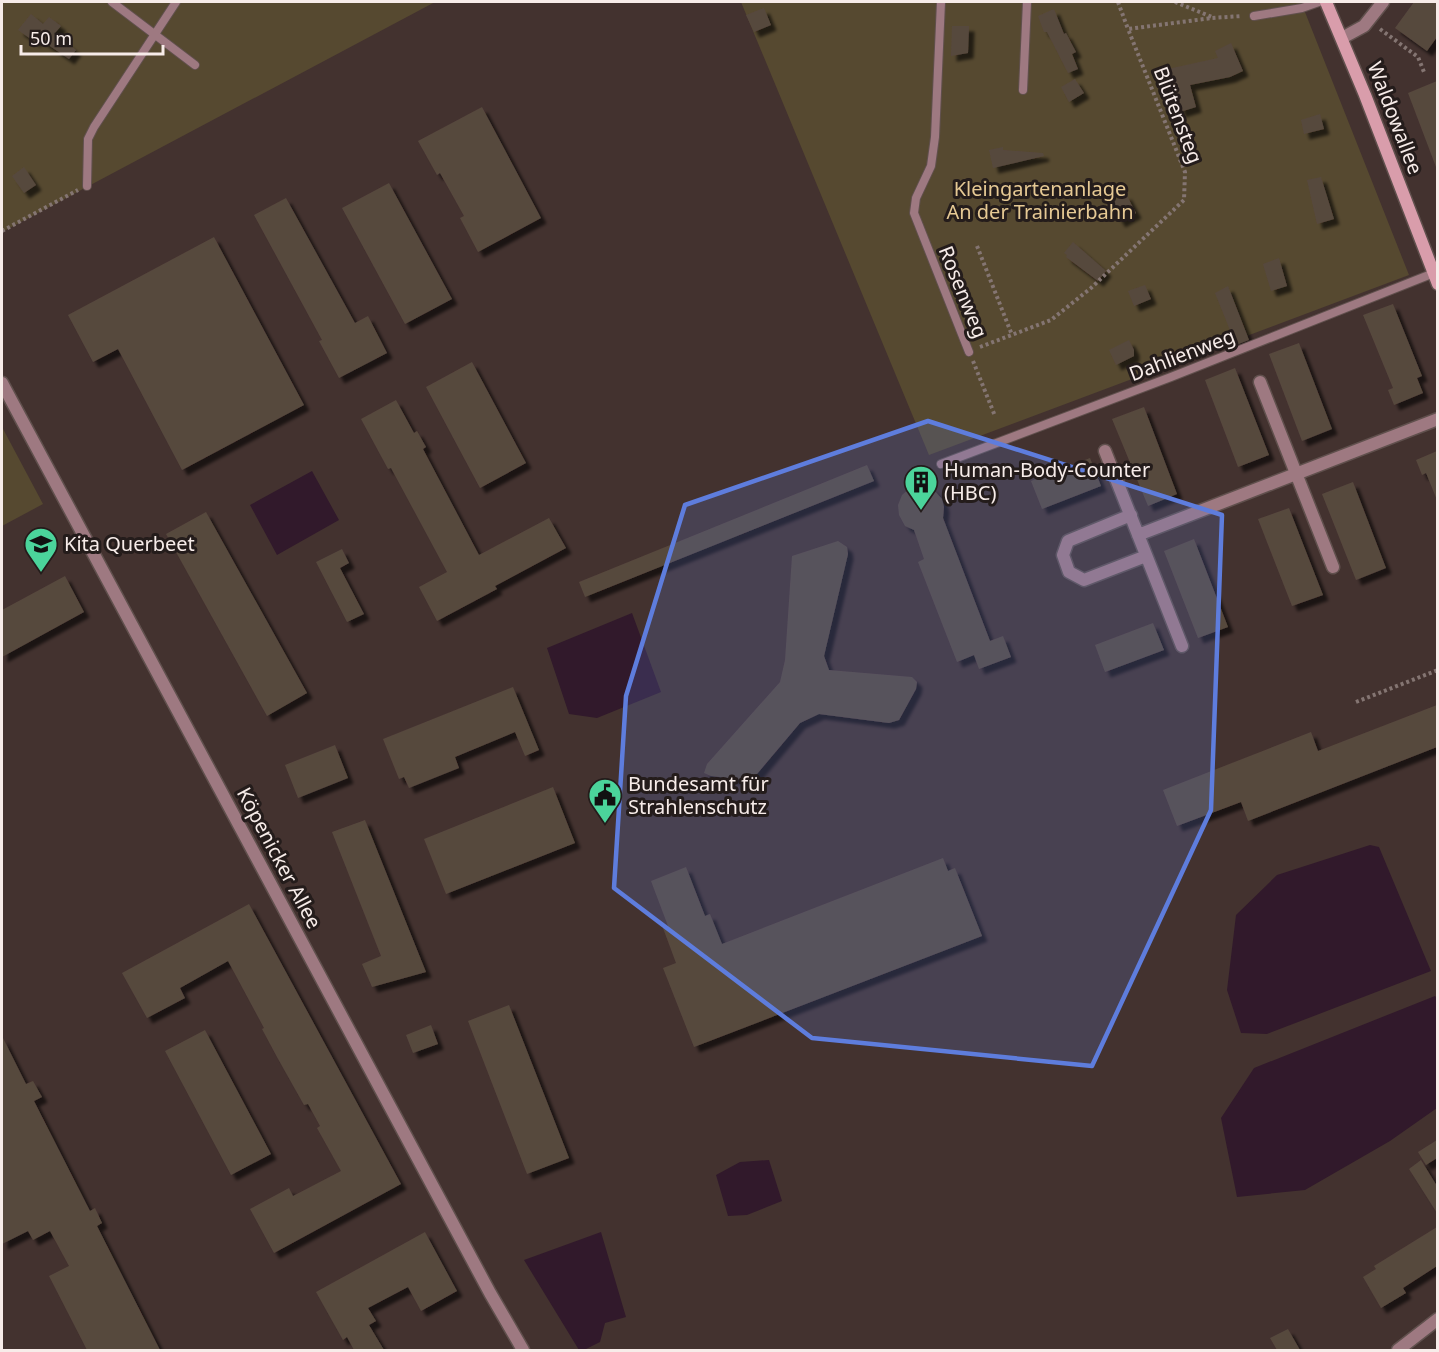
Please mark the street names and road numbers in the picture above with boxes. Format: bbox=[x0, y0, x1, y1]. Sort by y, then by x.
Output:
street label: Waldowallee bbox=[1362, 58, 1429, 178]
street label: Blütensteg bbox=[1148, 62, 1209, 167]
street label: Rosenweg bbox=[933, 242, 994, 342]
street label: Dahlienweg bbox=[1125, 322, 1239, 387]
street label: Köpenicker Allee bbox=[231, 782, 328, 933]

